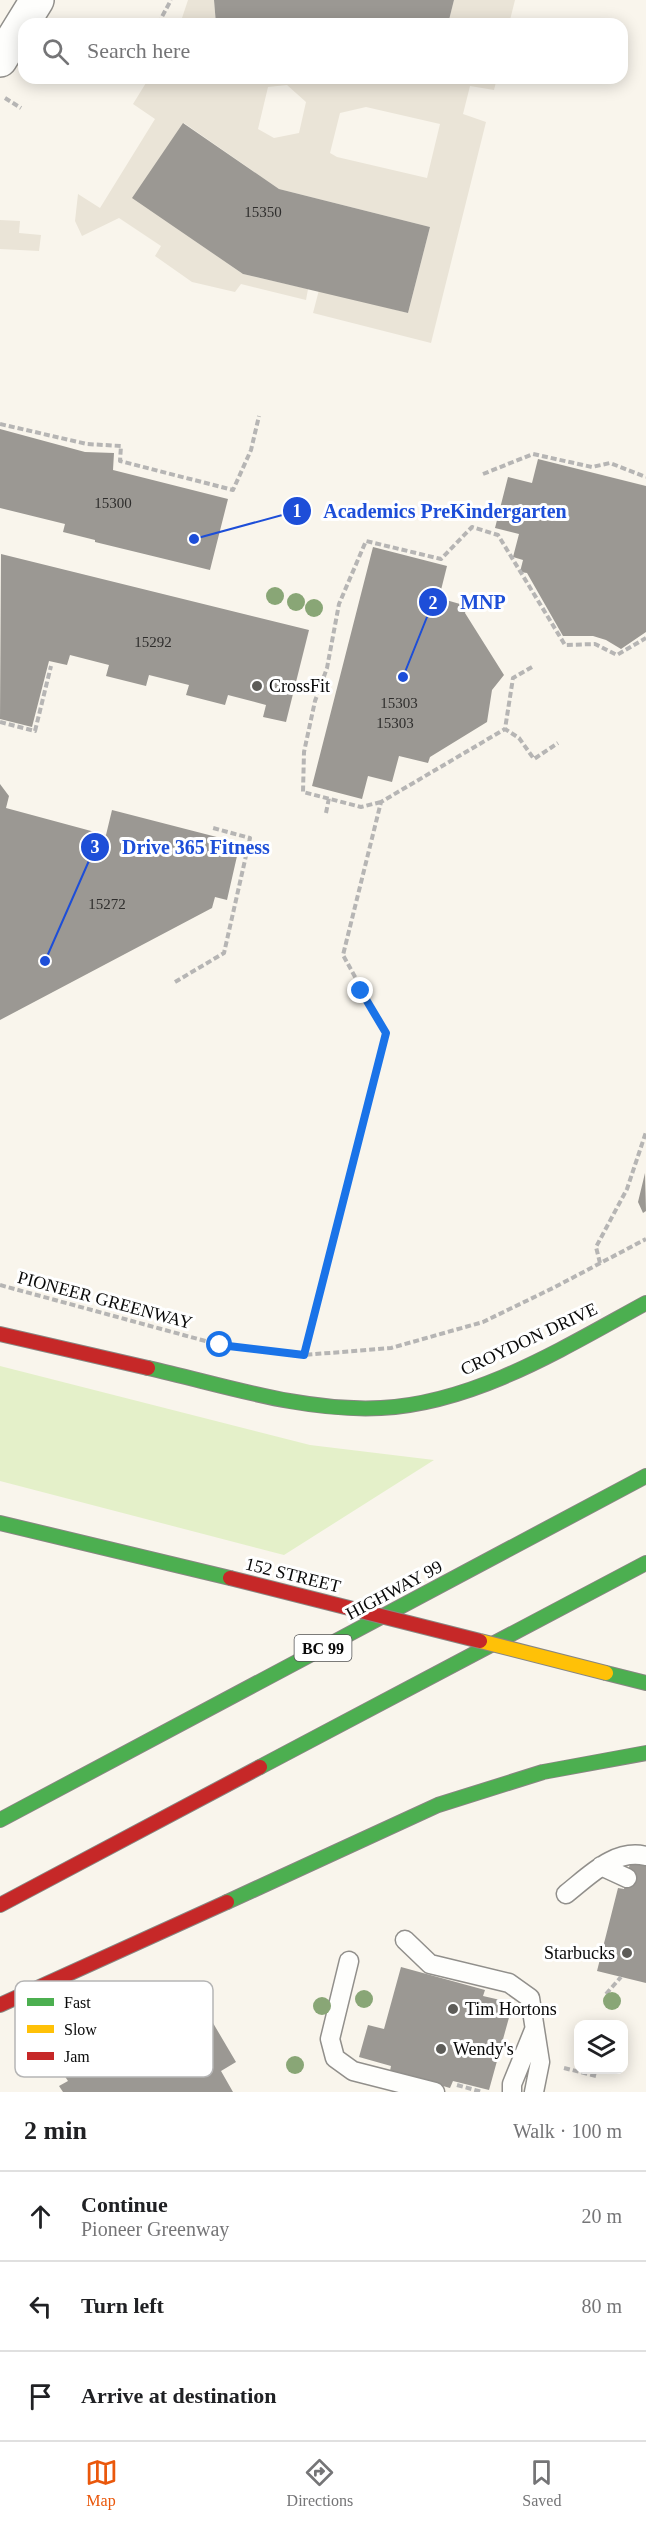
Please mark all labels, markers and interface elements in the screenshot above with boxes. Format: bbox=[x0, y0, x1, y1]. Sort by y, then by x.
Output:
search box bbox=[18, 18, 628, 84]
icon: search bbox=[39, 35, 72, 68]
text: Search here bbox=[87, 38, 190, 63]
house number: 15350 bbox=[244, 204, 282, 220]
callout: Academics PreKindergarten bbox=[282, 492, 579, 530]
house number: 15300 bbox=[94, 495, 132, 511]
text: Academics PreKindergarten bbox=[323, 500, 567, 523]
text: 1 bbox=[293, 501, 302, 521]
callout: MNP bbox=[418, 583, 518, 621]
text: MNP bbox=[460, 591, 506, 613]
text: 2 bbox=[429, 593, 438, 613]
house number: 15292 bbox=[134, 634, 172, 650]
place label: CrossFit bbox=[269, 676, 330, 696]
marker: CrossFit bbox=[250, 679, 264, 693]
house number: 15303 bbox=[380, 695, 418, 711]
house number: 15303 bbox=[376, 715, 414, 731]
callout: Drive 365 Fitness bbox=[80, 828, 282, 866]
text: Drive 365 Fitness bbox=[122, 836, 270, 858]
text: 3 bbox=[91, 837, 100, 857]
house number: 15272 bbox=[88, 896, 126, 912]
route end bbox=[347, 977, 373, 1003]
street label: PIONEER GREENWAY bbox=[16, 1267, 194, 1333]
street label: CROYDON DRIVE bbox=[457, 1299, 601, 1379]
route start bbox=[206, 1331, 232, 1357]
street label: 152 STREET bbox=[243, 1554, 343, 1596]
street label: HIGHWAY 99 bbox=[342, 1556, 446, 1624]
road number: BC 99 bbox=[294, 1635, 352, 1661]
place label: Starbucks bbox=[544, 1943, 615, 1963]
marker: Starbucks bbox=[620, 1946, 634, 1960]
legend bbox=[15, 1981, 213, 2077]
text: Fast bbox=[64, 1994, 91, 2011]
place label: Tim Hortons bbox=[465, 1999, 557, 2019]
marker: Tim Hortons bbox=[446, 2002, 460, 2016]
map controls bbox=[574, 2020, 628, 2074]
button: layers bbox=[574, 2020, 628, 2074]
text: Slow bbox=[64, 2021, 97, 2038]
place label: Wendy's bbox=[453, 2039, 514, 2059]
marker: Wendy's bbox=[434, 2042, 448, 2056]
text: Jam bbox=[64, 2048, 90, 2065]
text: 2 min bbox=[24, 2116, 87, 2145]
text: Walk · 100 m bbox=[513, 2120, 622, 2142]
text: Continue bbox=[81, 2192, 168, 2217]
icon: ahead bbox=[24, 2200, 57, 2233]
text: 20 m bbox=[581, 2205, 622, 2227]
text: Pioneer Greenway bbox=[81, 2218, 229, 2240]
icon: left bbox=[24, 2290, 57, 2323]
text: Turn left bbox=[81, 2293, 164, 2318]
text: 80 m bbox=[581, 2295, 622, 2317]
icon: arrive bbox=[24, 2380, 57, 2413]
text: Arrive at destination bbox=[81, 2383, 277, 2408]
tab: Map bbox=[85, 2456, 118, 2510]
tab: Directions bbox=[287, 2456, 353, 2510]
tab: Saved bbox=[522, 2456, 561, 2510]

